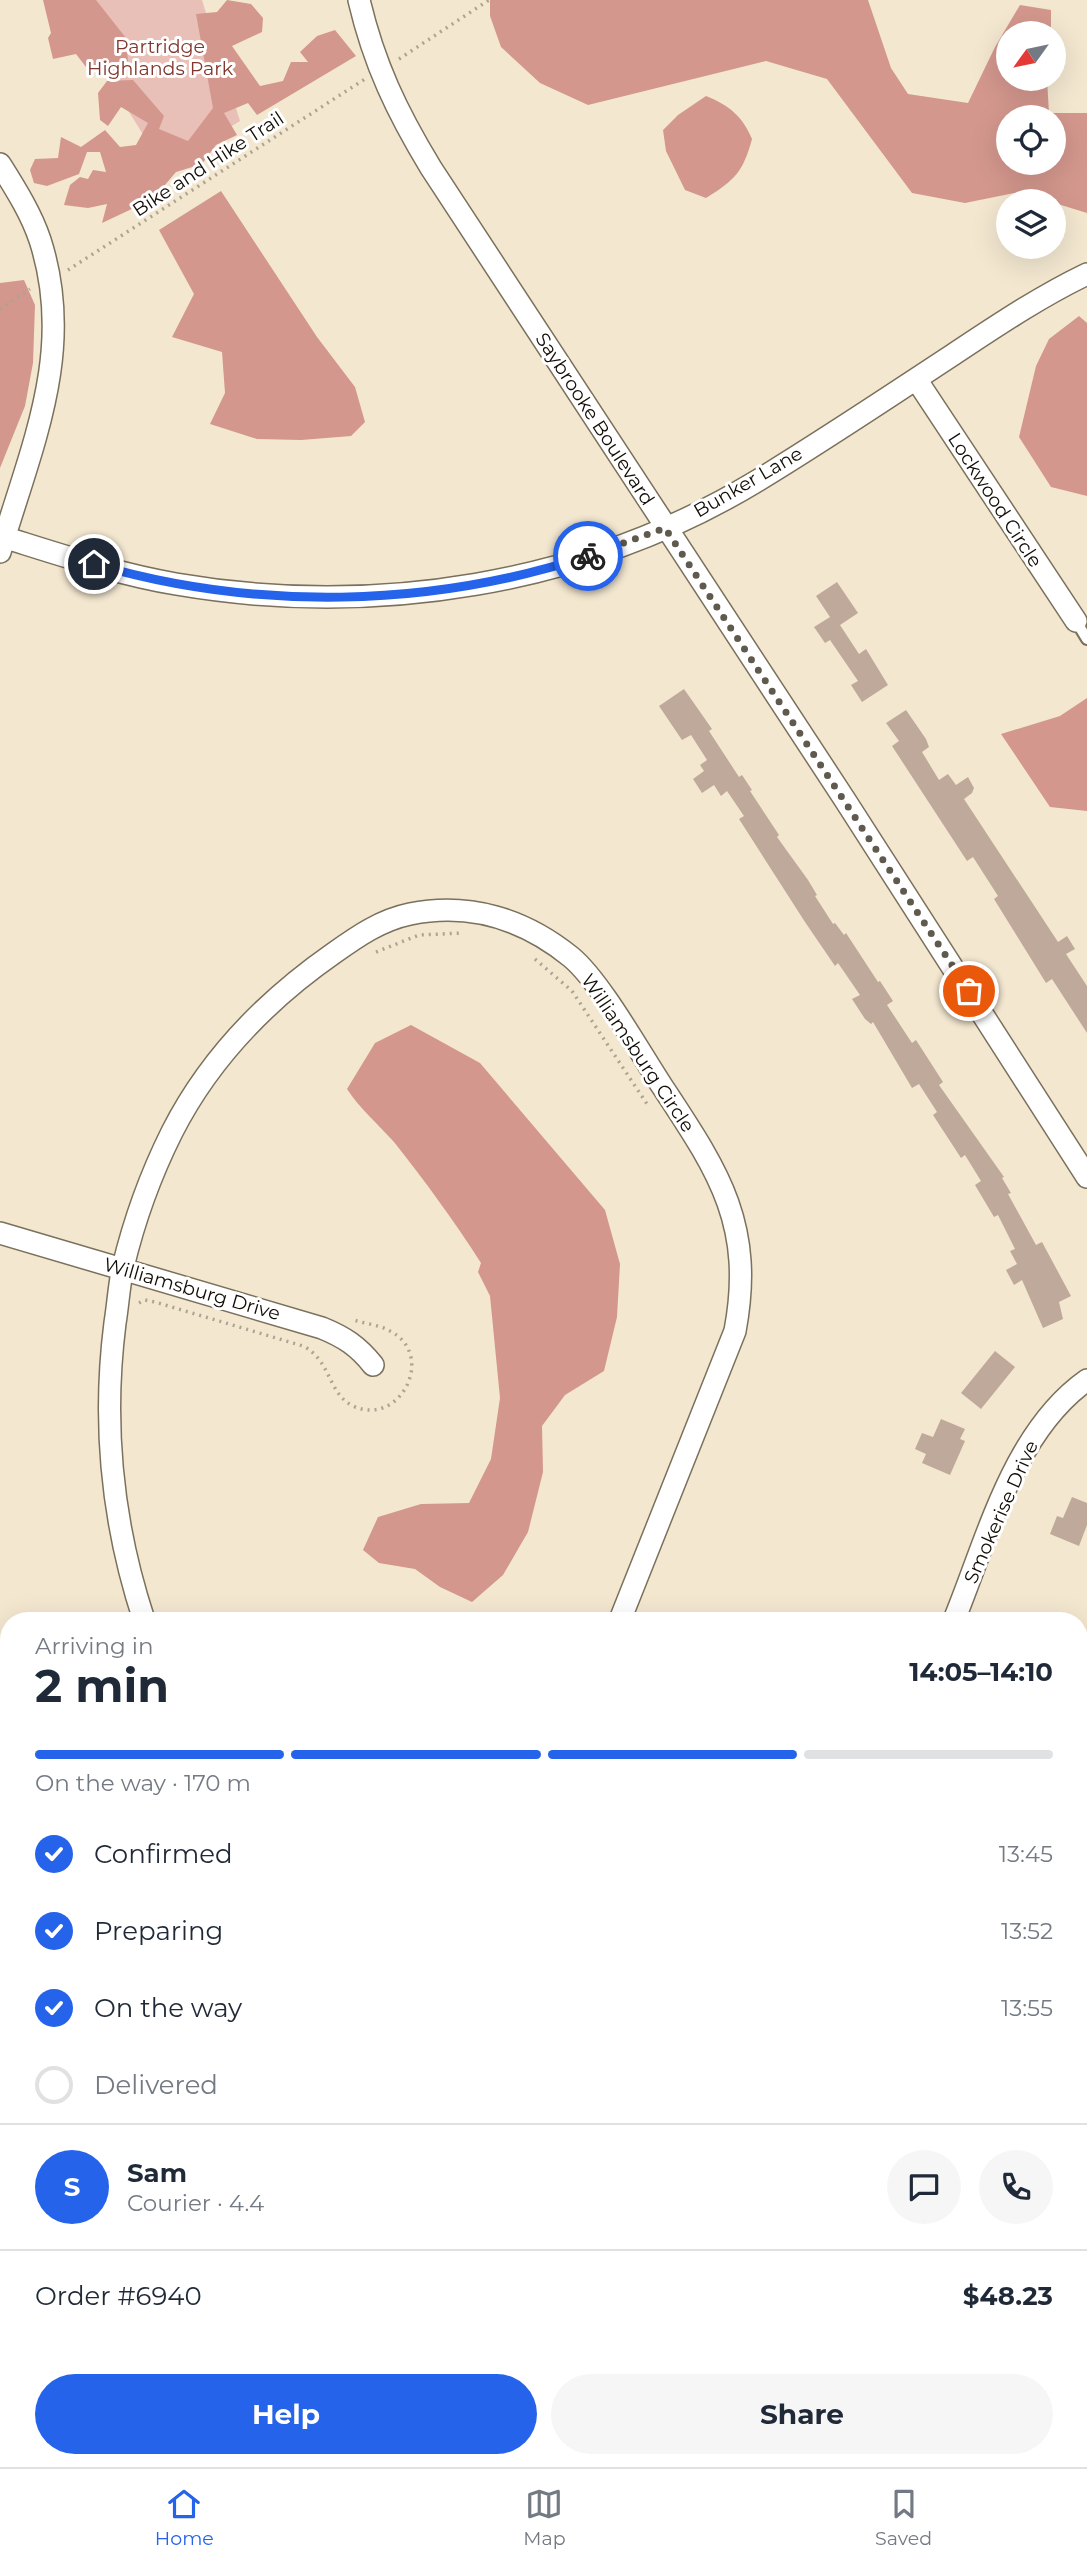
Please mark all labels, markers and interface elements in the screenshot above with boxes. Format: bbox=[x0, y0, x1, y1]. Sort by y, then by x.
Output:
north arrow bbox=[996, 21, 1066, 91]
map controls bbox=[996, 21, 1066, 259]
park label: Partridge Highlands Park bbox=[87, 35, 234, 80]
button: locate bbox=[996, 105, 1066, 175]
street label: Bike and Hike Trail bbox=[128, 107, 288, 221]
button: layers bbox=[996, 189, 1066, 259]
street label: Saybrooke Boulevard bbox=[531, 328, 659, 510]
street label: Lockwood Circle bbox=[943, 429, 1047, 571]
street label: Bunker Lane bbox=[690, 442, 806, 522]
courier bbox=[553, 521, 623, 591]
pin bbox=[64, 534, 124, 594]
icon: bike bbox=[569, 537, 607, 575]
icon: home bbox=[75, 545, 113, 583]
pin bbox=[939, 961, 999, 1021]
street label: Williamsburg Circle bbox=[576, 969, 700, 1137]
icon: bag bbox=[950, 972, 988, 1010]
street label: Williamsburg Drive bbox=[101, 1253, 283, 1325]
street label: Smokerise Drive bbox=[959, 1437, 1043, 1587]
text: Arriving in bbox=[35, 1632, 154, 1660]
text: 14:05–14:10 bbox=[909, 1656, 1053, 1688]
text: 2 min bbox=[35, 1657, 169, 1714]
text: On the way · 170 m bbox=[35, 1769, 251, 1797]
icon: check bbox=[35, 1835, 73, 1873]
text: Confirmed bbox=[94, 1838, 233, 1870]
text: 13:45 bbox=[999, 1840, 1053, 1868]
icon: check bbox=[35, 1912, 73, 1950]
text: Preparing bbox=[94, 1915, 223, 1947]
text: 13:52 bbox=[1001, 1917, 1053, 1945]
icon: check bbox=[35, 1989, 73, 2027]
text: On the way bbox=[94, 1992, 242, 2024]
text: 13:55 bbox=[1001, 1994, 1053, 2022]
text: Delivered bbox=[94, 2069, 218, 2101]
button: chat bbox=[887, 2150, 961, 2224]
button: phone bbox=[979, 2150, 1053, 2224]
text: Sam bbox=[127, 2157, 187, 2189]
text: S bbox=[64, 2171, 80, 2203]
text: Courier · 4.4 bbox=[127, 2189, 264, 2217]
text: Order #6940 bbox=[35, 2280, 202, 2312]
text: $48.23 bbox=[963, 2280, 1053, 2312]
button: Help bbox=[35, 2374, 537, 2454]
button: Share bbox=[551, 2374, 1053, 2454]
tab: Home bbox=[155, 2485, 214, 2550]
tab: Map bbox=[523, 2485, 566, 2550]
tab: Saved bbox=[875, 2485, 932, 2550]

